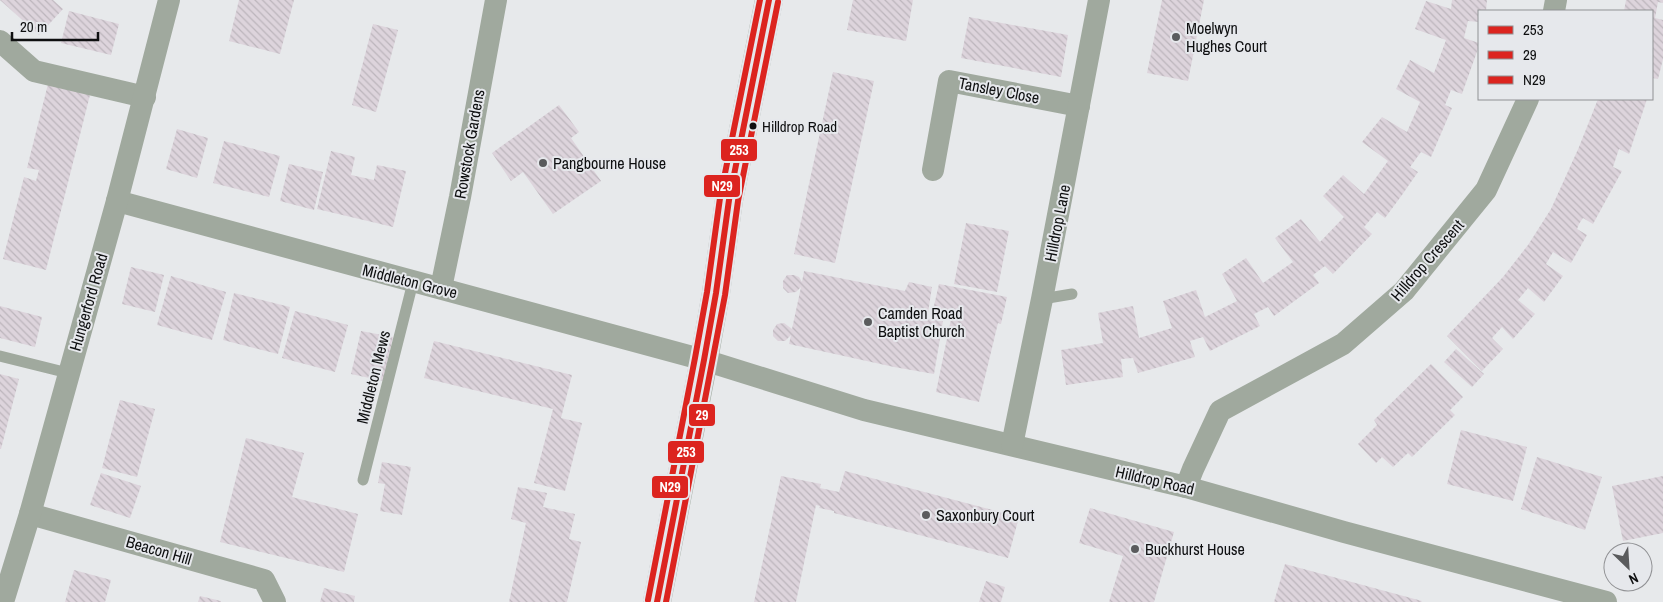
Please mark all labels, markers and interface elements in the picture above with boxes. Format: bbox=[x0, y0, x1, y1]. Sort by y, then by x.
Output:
scale bar bbox=[12, 10, 99, 42]
legend bbox=[1478, 10, 1653, 100]
text: 20 m bbox=[20, 16, 47, 37]
place label: Moelwyn Hughes Court bbox=[1186, 17, 1267, 57]
text: 253 bbox=[1523, 19, 1544, 40]
marker: Moelwyn Hughes Court bbox=[1170, 31, 1182, 43]
text: 29 bbox=[1523, 44, 1537, 65]
text: N29 bbox=[1523, 69, 1546, 90]
street label: Tansley Close bbox=[957, 71, 1041, 109]
street label: Rowstock Gardens bbox=[449, 88, 489, 200]
place label: Hilldrop Road bbox=[762, 116, 837, 137]
marker: Hilldrop Road bbox=[748, 121, 758, 131]
line badge: 253 bbox=[720, 138, 758, 162]
text: 253 bbox=[729, 141, 749, 159]
place label: Pangbourne House bbox=[553, 152, 666, 174]
marker: Pangbourne House bbox=[537, 157, 549, 169]
line badge: N29 bbox=[703, 174, 741, 198]
text: N29 bbox=[711, 177, 733, 195]
street label: Hilldrop Lane bbox=[1039, 183, 1075, 263]
street label: Hilldrop Crescent bbox=[1385, 214, 1469, 305]
street label: Hungerford Road bbox=[64, 251, 112, 353]
street label: Middleton Grove bbox=[360, 259, 460, 303]
place label: Camden Road Baptist Church bbox=[878, 302, 965, 342]
marker: Camden Road Baptist Church bbox=[862, 316, 874, 328]
street label: Middleton Mews bbox=[351, 328, 395, 426]
line badge: 29 bbox=[688, 403, 716, 427]
text: 29 bbox=[696, 406, 708, 424]
line badge: 253 bbox=[667, 440, 705, 464]
text: 253 bbox=[676, 443, 696, 461]
street label: Hilldrop Road bbox=[1113, 460, 1197, 500]
line badge: N29 bbox=[651, 475, 689, 499]
text: N29 bbox=[659, 478, 681, 496]
place label: Saxonbury Court bbox=[936, 504, 1035, 526]
marker: Saxonbury Court bbox=[920, 509, 932, 521]
street label: Beacon Hill bbox=[124, 530, 194, 570]
place label: Buckhurst House bbox=[1145, 538, 1245, 560]
north arrow bbox=[1603, 542, 1653, 592]
marker: Buckhurst House bbox=[1129, 543, 1141, 555]
text: N bbox=[1626, 569, 1641, 589]

